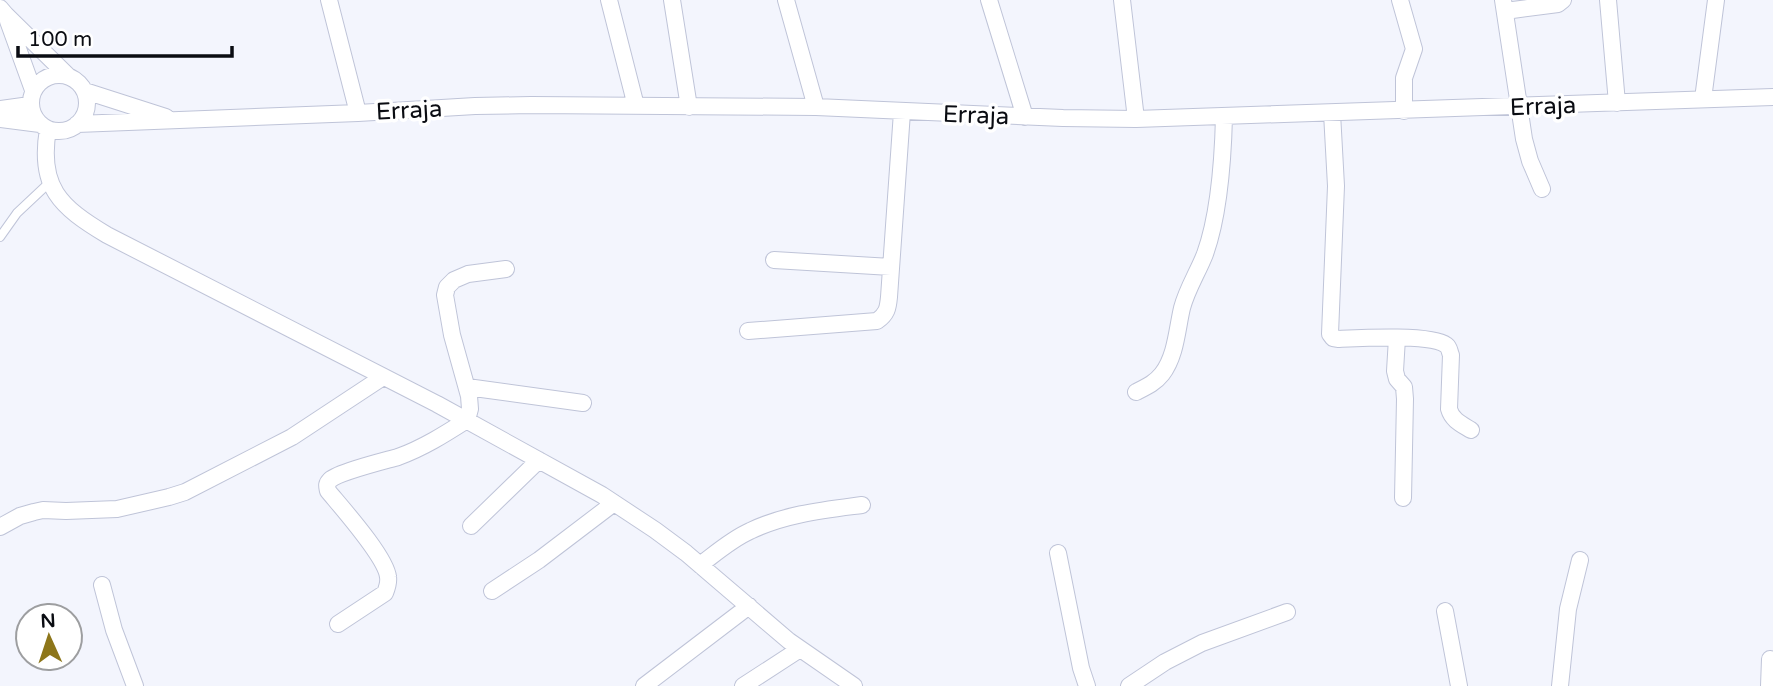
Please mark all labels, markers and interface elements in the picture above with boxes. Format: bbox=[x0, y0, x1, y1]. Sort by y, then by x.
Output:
scale bar bbox=[18, 14, 231, 58]
text: 100 m bbox=[28, 27, 92, 52]
street label: Erraja bbox=[1509, 91, 1577, 122]
street label: Erraja bbox=[375, 94, 443, 127]
street label: Erraja bbox=[942, 100, 1010, 131]
north arrow bbox=[14, 602, 84, 672]
text: N bbox=[40, 610, 56, 632]

